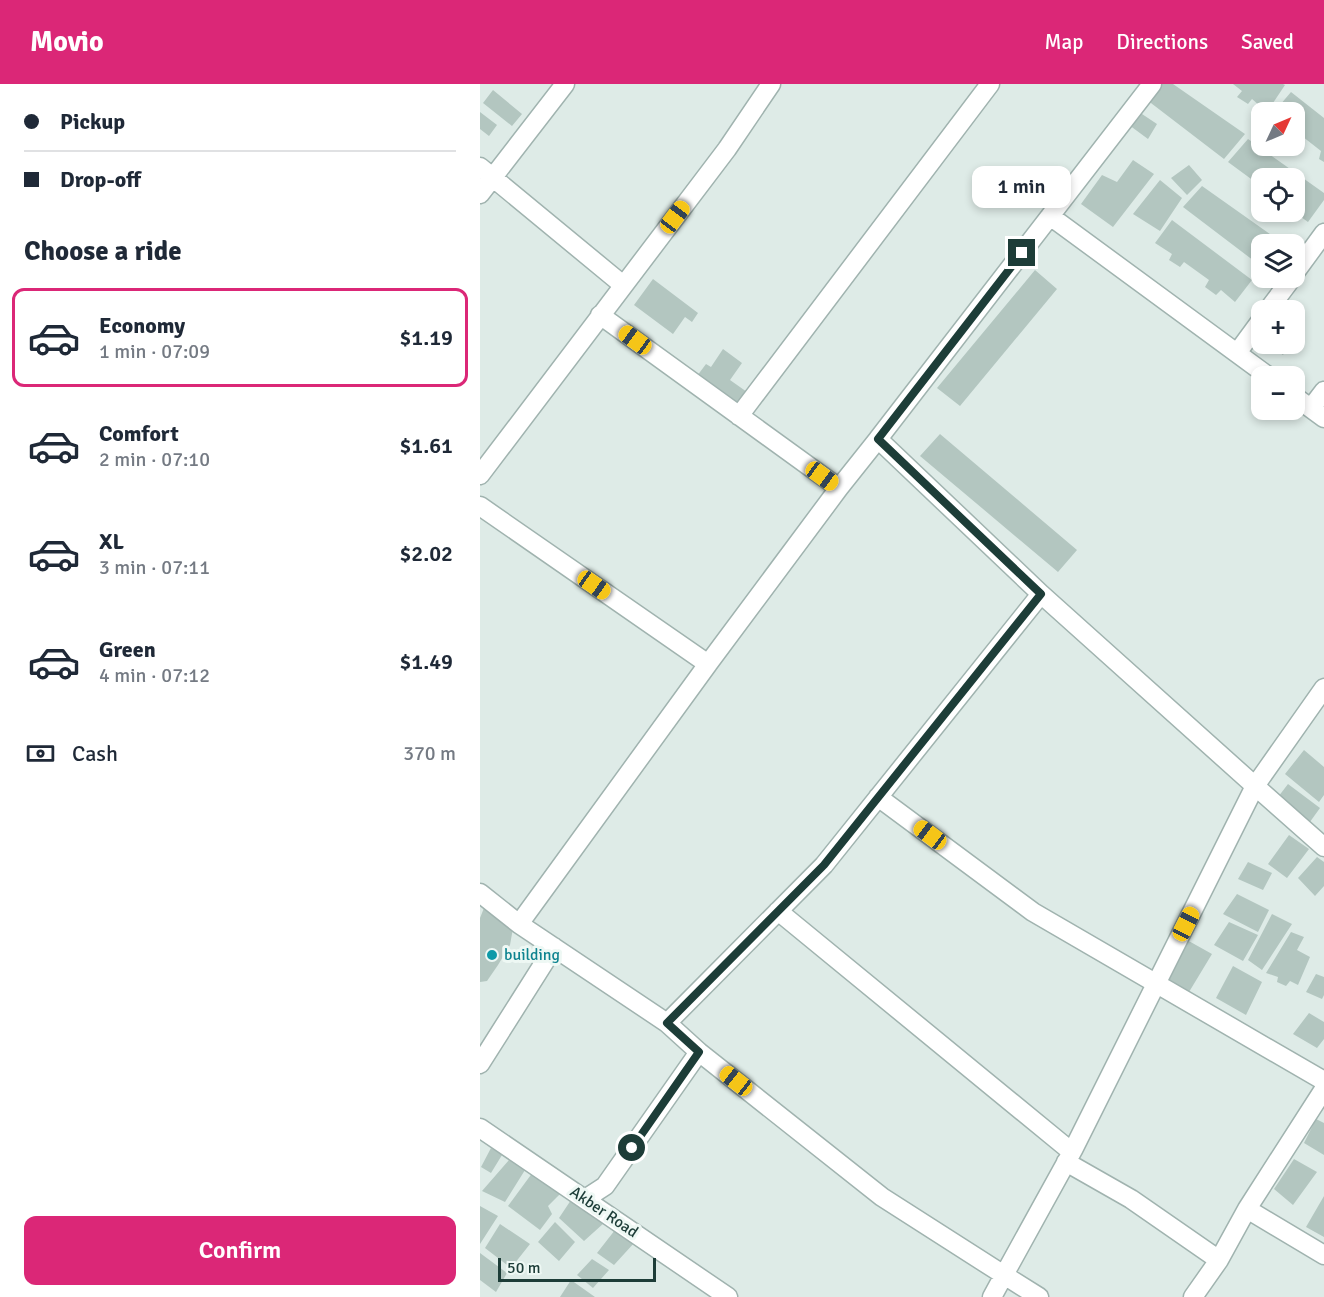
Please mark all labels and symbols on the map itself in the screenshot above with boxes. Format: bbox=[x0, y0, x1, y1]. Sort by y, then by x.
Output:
north arrow bbox=[1251, 102, 1305, 156]
callout: 1 min bbox=[972, 166, 1072, 208]
car bbox=[657, 197, 693, 237]
route end bbox=[1008, 239, 1035, 266]
car bbox=[615, 322, 655, 358]
car bbox=[802, 458, 842, 494]
car bbox=[574, 567, 614, 603]
car bbox=[910, 817, 950, 853]
car bbox=[1170, 904, 1202, 944]
place label: building bbox=[504, 945, 560, 965]
marker: building bbox=[485, 948, 499, 962]
car bbox=[716, 1063, 756, 1099]
route start bbox=[618, 1134, 645, 1161]
street label: Akber Road bbox=[566, 1182, 642, 1242]
scale bar bbox=[498, 1255, 656, 1282]

